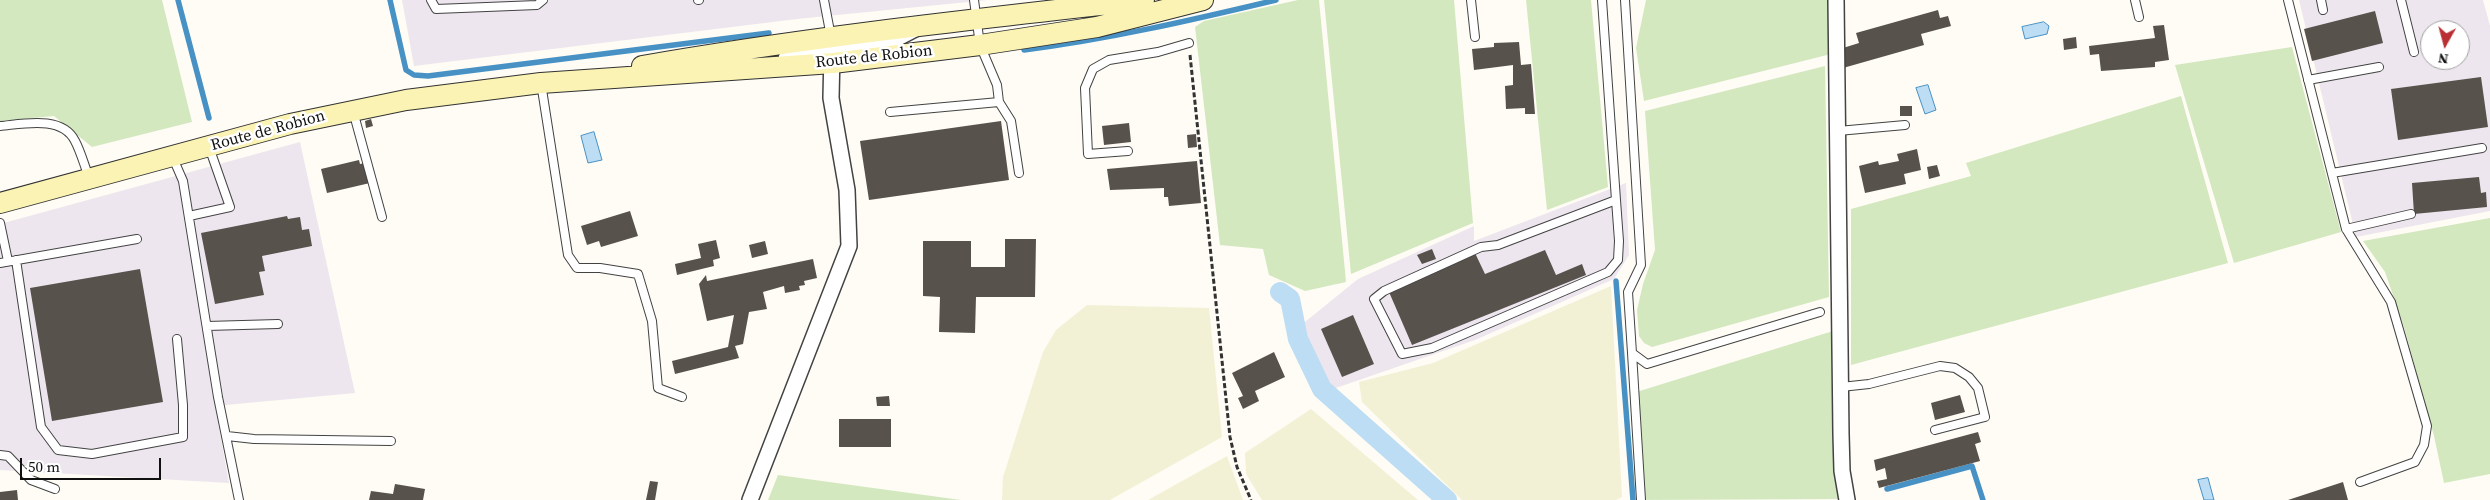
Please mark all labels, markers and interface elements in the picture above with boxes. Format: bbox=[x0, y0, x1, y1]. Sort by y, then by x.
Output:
north arrow bbox=[2420, 20, 2470, 70]
street label: Route de Robion bbox=[815, 41, 933, 73]
text: N bbox=[2437, 48, 2450, 69]
street label: Route de Robion bbox=[209, 107, 327, 155]
scale bar bbox=[22, 448, 164, 480]
text: 50 m bbox=[28, 456, 60, 477]

